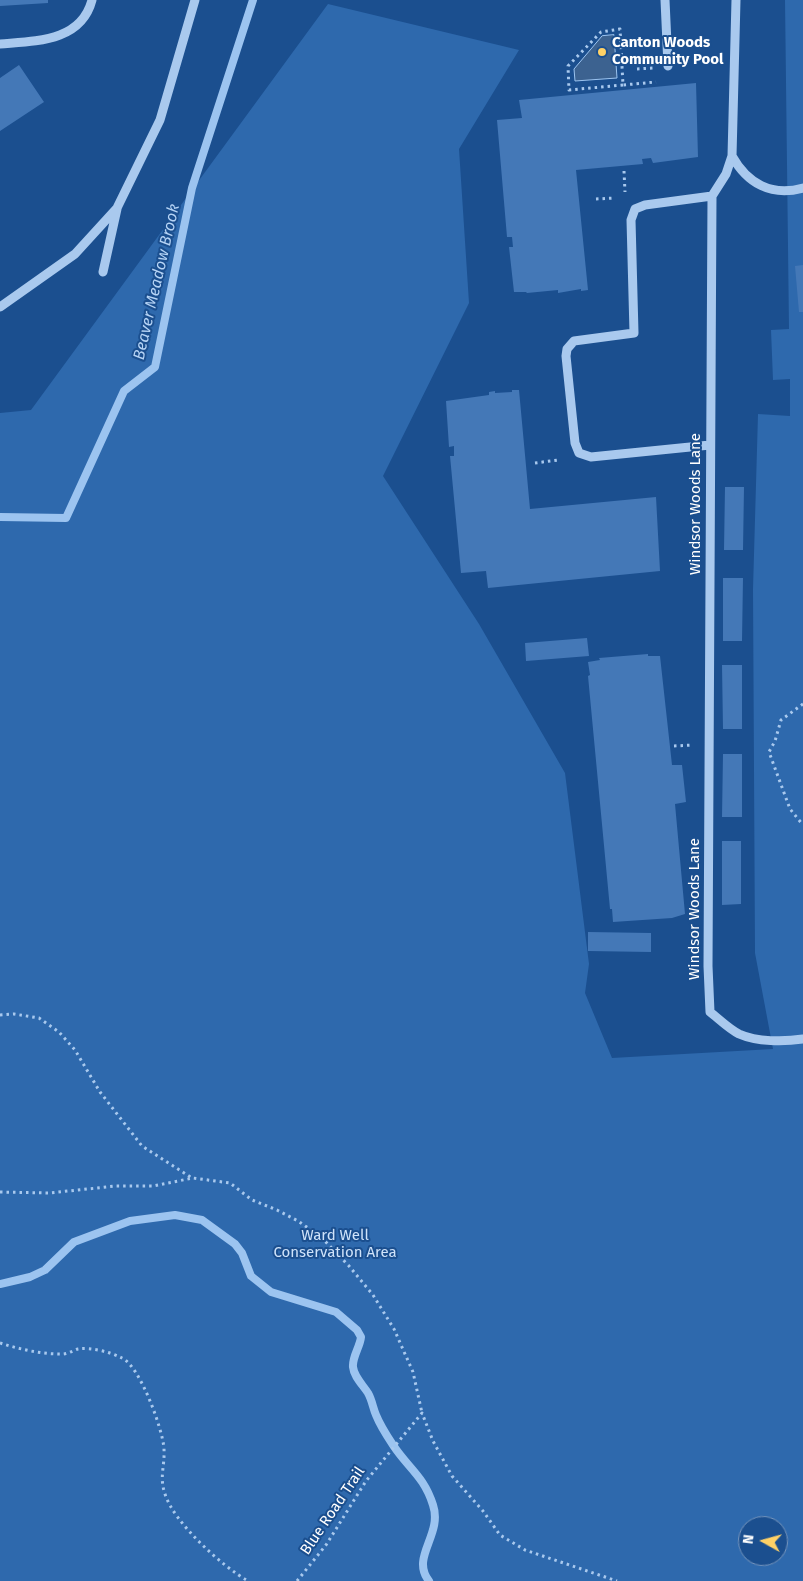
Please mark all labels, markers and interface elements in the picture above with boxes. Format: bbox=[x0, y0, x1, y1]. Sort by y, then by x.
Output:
place label: Canton Woods Community Pool bbox=[612, 34, 723, 69]
marker: Canton Woods Community Pool bbox=[596, 46, 608, 58]
water label: Beaver Meadow Brook bbox=[130, 202, 184, 362]
street label: Windsor Woods Lane bbox=[687, 433, 705, 575]
street label: Windsor Woods Lane bbox=[686, 838, 704, 980]
park label: Ward Well Conservation Area bbox=[273, 1227, 397, 1262]
street label: Blue Road Trail bbox=[297, 1464, 369, 1558]
north arrow bbox=[738, 1516, 788, 1566]
text: N bbox=[740, 1534, 758, 1545]

